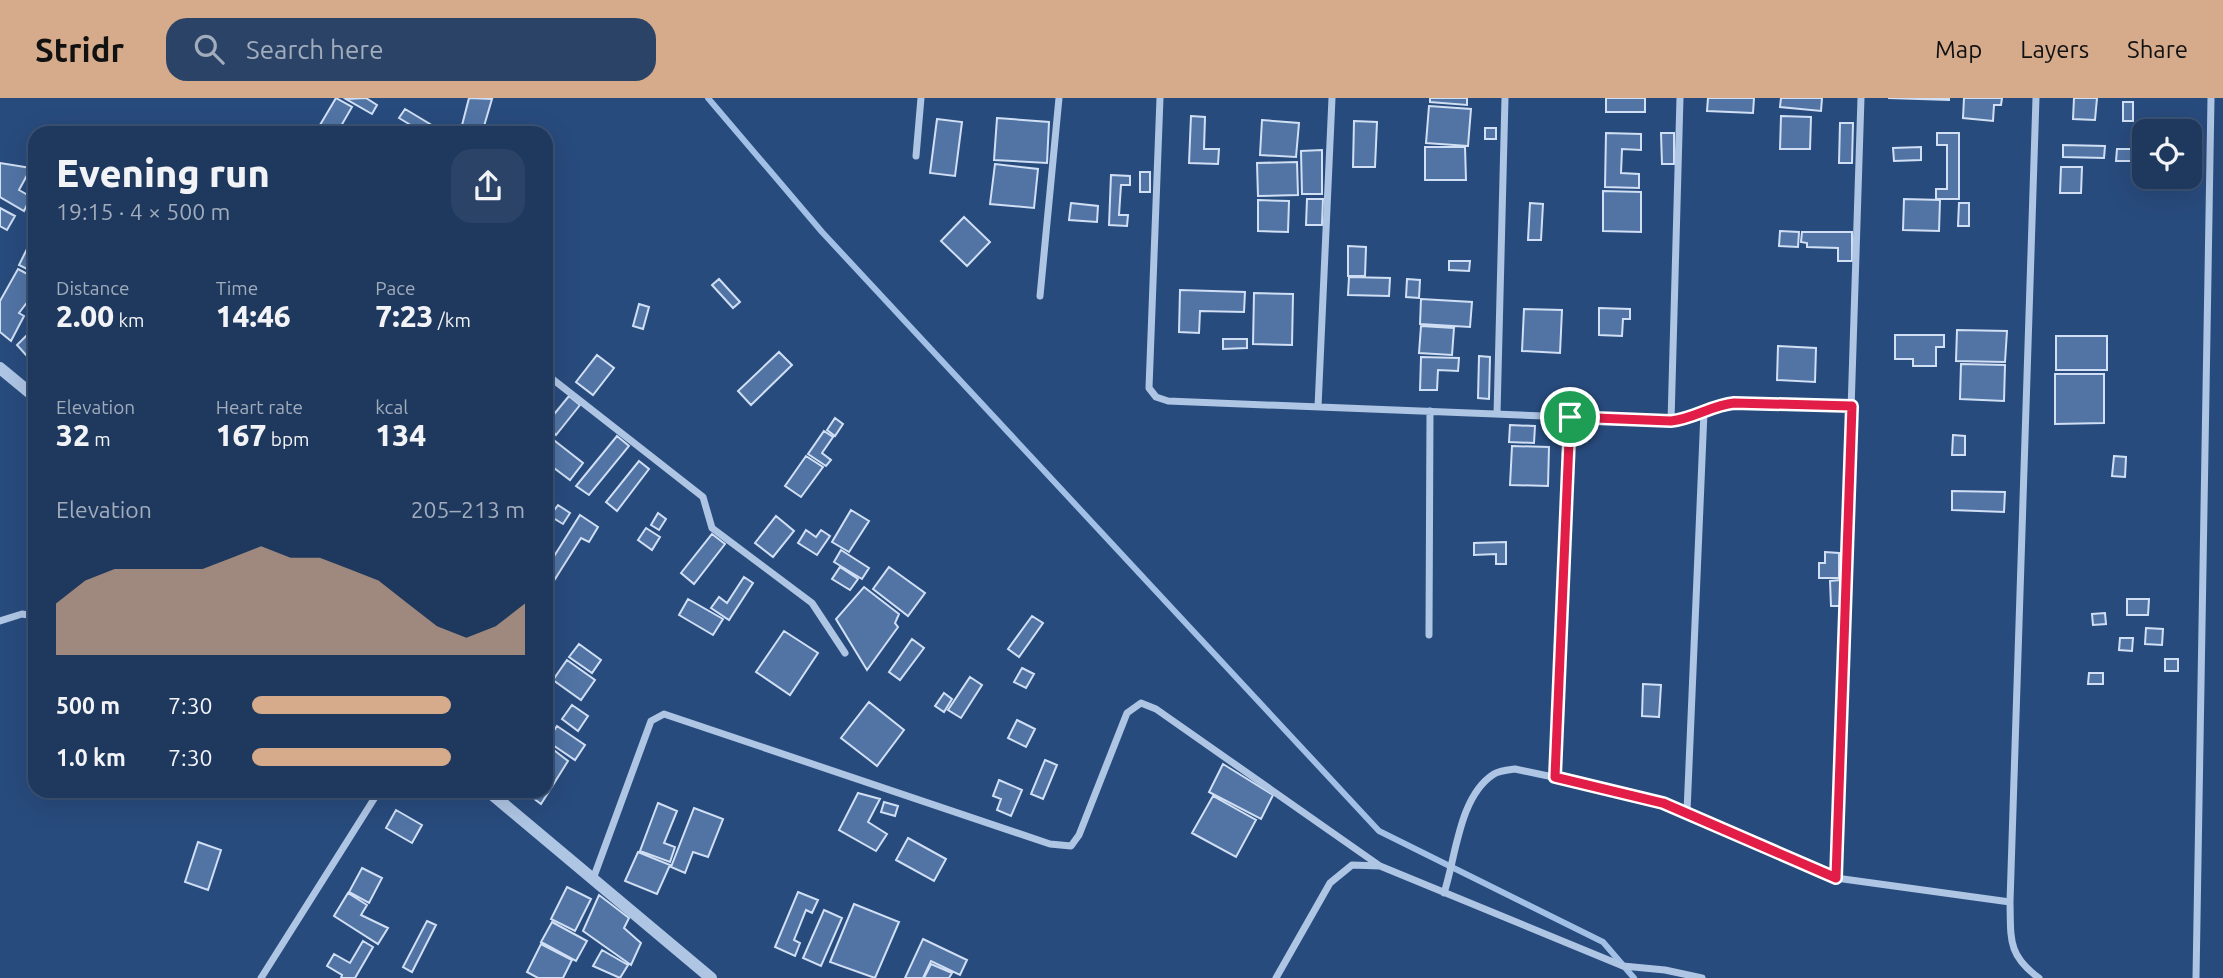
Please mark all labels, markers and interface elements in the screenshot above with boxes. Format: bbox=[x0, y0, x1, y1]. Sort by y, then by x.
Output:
search box bbox=[166, 18, 656, 81]
icon: search bbox=[190, 30, 228, 68]
text: Stridr bbox=[35, 31, 124, 68]
text: Search here bbox=[246, 35, 383, 64]
text: Map bbox=[1935, 36, 1982, 63]
text: Layers bbox=[2020, 36, 2089, 63]
text: Share bbox=[2127, 36, 2188, 63]
map controls bbox=[2132, 119, 2202, 189]
button: locate bbox=[2132, 119, 2202, 189]
button: share bbox=[451, 149, 525, 223]
text: Evening run bbox=[56, 152, 270, 194]
text: 19:15 · 4 × 500 m bbox=[56, 199, 230, 224]
text: Distance bbox=[56, 277, 130, 299]
text: Time bbox=[216, 277, 258, 299]
text: Pace bbox=[375, 277, 416, 299]
text: 2.00 bbox=[56, 299, 114, 333]
text: 14:46 bbox=[216, 299, 291, 333]
text: 7:23 bbox=[375, 299, 433, 333]
text: km bbox=[114, 309, 144, 331]
text: /km bbox=[433, 309, 471, 331]
pin bbox=[1540, 387, 1600, 447]
text: Elevation bbox=[56, 396, 135, 418]
text: Heart rate bbox=[216, 396, 303, 418]
text: kcal bbox=[375, 396, 408, 418]
icon: arrive bbox=[1551, 398, 1589, 436]
text: 32 bbox=[56, 418, 90, 452]
text: 167 bbox=[216, 418, 266, 452]
text: 134 bbox=[375, 418, 426, 452]
text: m bbox=[90, 428, 111, 450]
text: bpm bbox=[266, 428, 309, 450]
text: Elevation bbox=[56, 497, 152, 522]
text: 205–213 m bbox=[411, 497, 525, 522]
text: 500 m bbox=[56, 693, 120, 718]
text: 7:30 bbox=[168, 693, 213, 718]
text: 1.0 km bbox=[56, 745, 126, 770]
text: 7:30 bbox=[168, 745, 213, 770]

